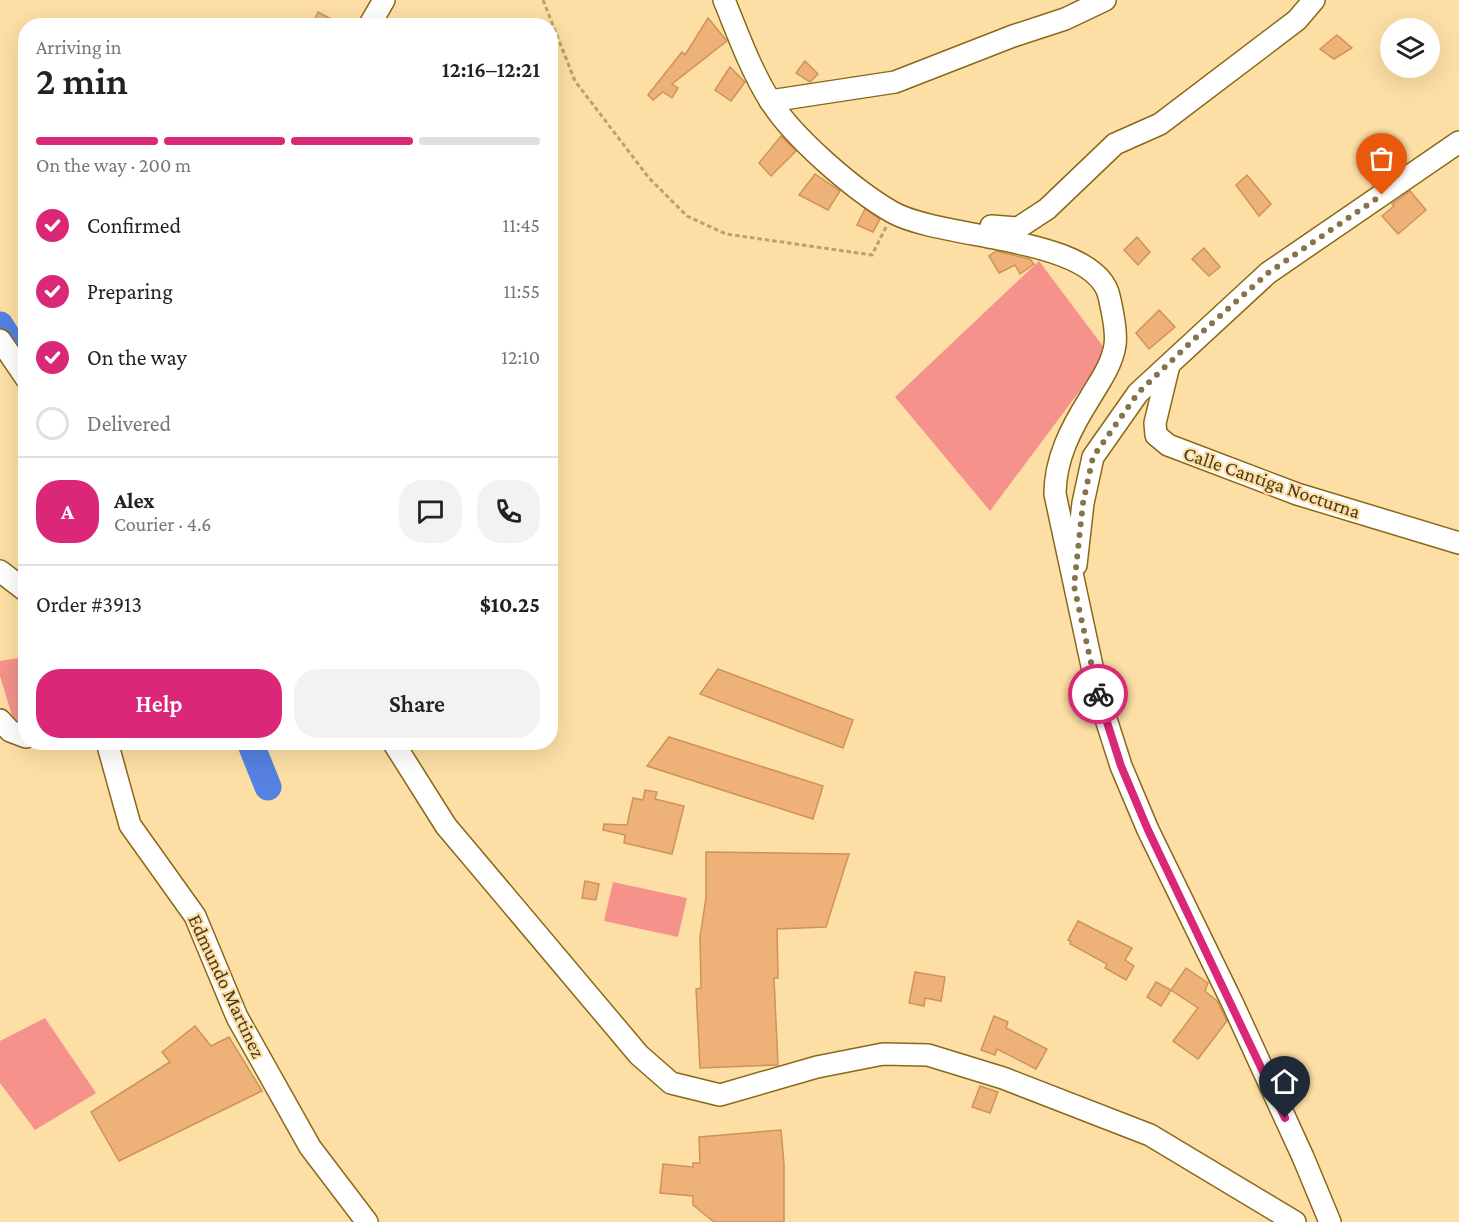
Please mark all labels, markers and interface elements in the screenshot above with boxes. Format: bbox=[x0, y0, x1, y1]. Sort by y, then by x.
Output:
map controls bbox=[1380, 18, 1440, 78]
button: layers bbox=[1380, 18, 1440, 78]
text: Arriving in bbox=[36, 36, 121, 58]
text: 12:16–12:21 bbox=[442, 57, 540, 82]
text: 2 min bbox=[36, 59, 128, 102]
pin bbox=[1356, 133, 1407, 195]
icon: bag bbox=[1365, 142, 1398, 175]
text: On the way · 200 m bbox=[36, 154, 191, 176]
icon: check bbox=[36, 209, 69, 242]
text: Confirmed bbox=[87, 213, 181, 238]
text: 11:45 bbox=[503, 214, 540, 236]
icon: check bbox=[36, 275, 69, 308]
text: Preparing bbox=[87, 279, 173, 304]
text: 11:55 bbox=[503, 280, 540, 302]
icon: check bbox=[36, 341, 69, 374]
text: On the way bbox=[87, 345, 187, 370]
text: 12:10 bbox=[501, 346, 540, 368]
text: Delivered bbox=[87, 411, 171, 436]
street label: Calle Cantiga Nocturna bbox=[1180, 441, 1363, 524]
button: chat bbox=[399, 480, 462, 543]
button: phone bbox=[477, 480, 540, 543]
text: Alex bbox=[114, 488, 155, 513]
text: A bbox=[61, 499, 74, 524]
text: Courier · 4.6 bbox=[114, 513, 212, 535]
text: Order #3913 bbox=[36, 592, 142, 617]
text: $10.25 bbox=[480, 592, 540, 617]
courier bbox=[1068, 664, 1128, 724]
button: Help bbox=[36, 669, 282, 738]
button: Share bbox=[294, 669, 540, 738]
icon: bike bbox=[1082, 678, 1115, 711]
street label: Edmundo Martinez bbox=[184, 911, 270, 1061]
pin bbox=[1259, 1056, 1310, 1118]
icon: home bbox=[1268, 1065, 1301, 1098]

